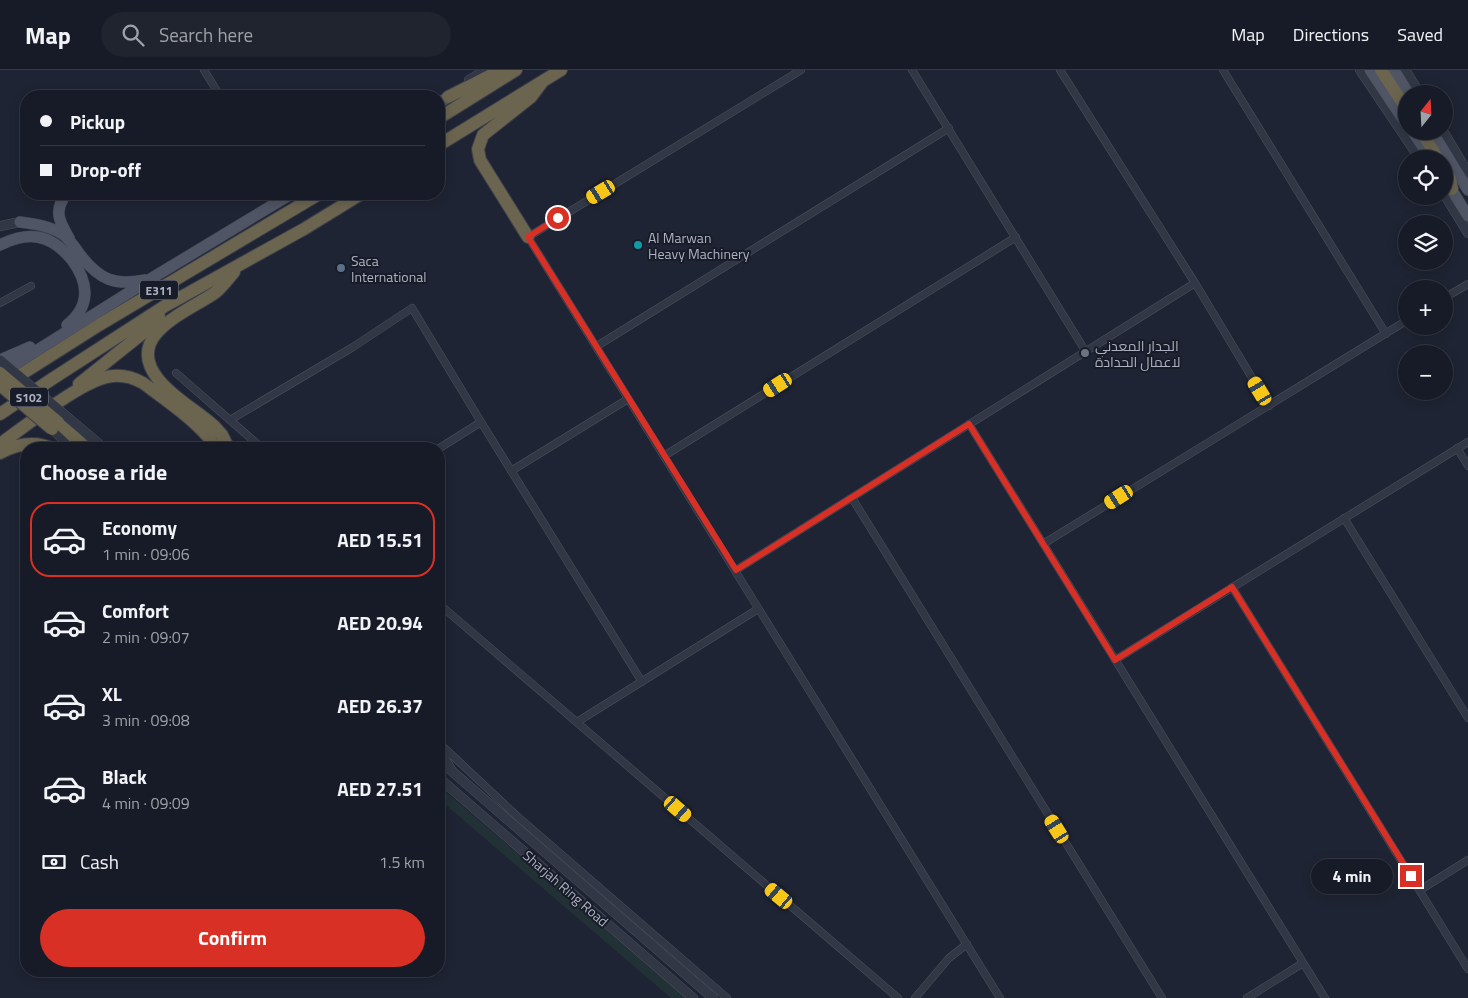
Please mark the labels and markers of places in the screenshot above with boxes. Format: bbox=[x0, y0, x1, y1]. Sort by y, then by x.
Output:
place label: Al Marwan Heavy Machinery bbox=[648, 227, 750, 264]
marker: Al Marwan Heavy Machinery bbox=[632, 239, 644, 251]
place label: Saca International bbox=[351, 250, 426, 287]
marker: Saca International bbox=[335, 262, 347, 274]
place label: الجدار المعدني لاعمال الحدادة bbox=[1095, 335, 1181, 372]
marker: الجدار المعدني لاعمال الحدادة bbox=[1079, 347, 1091, 359]

